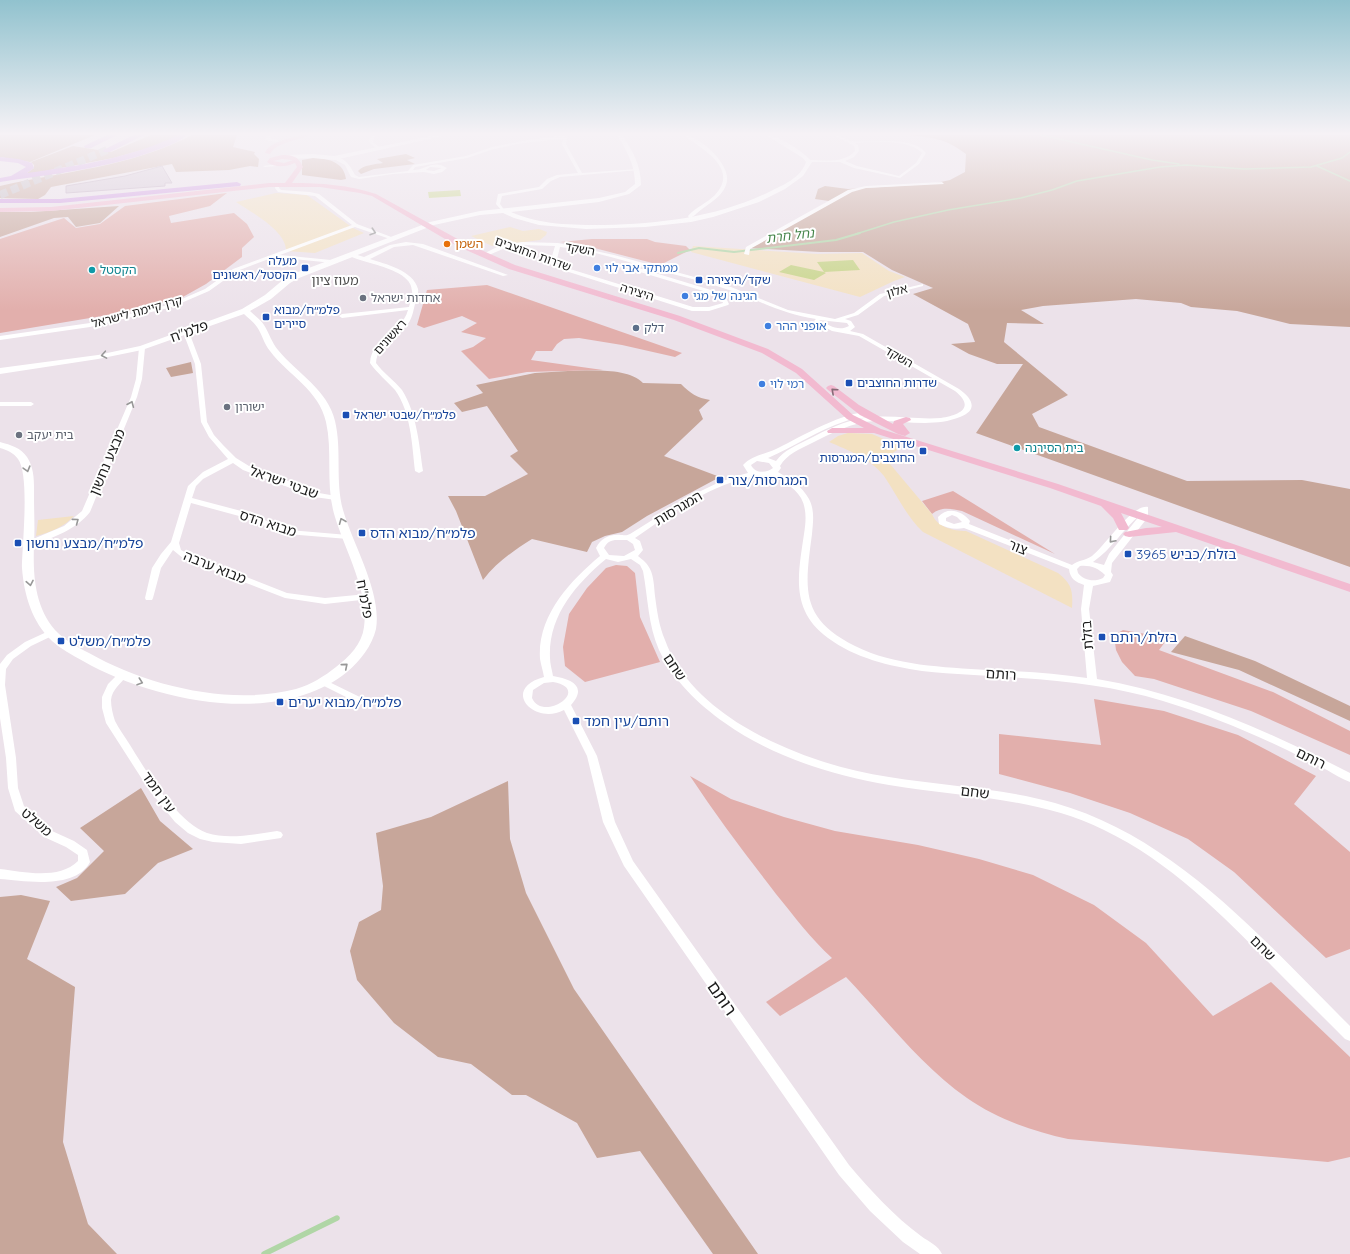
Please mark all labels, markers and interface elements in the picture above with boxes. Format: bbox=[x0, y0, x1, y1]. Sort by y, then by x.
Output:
water label: נחל חרת bbox=[765, 224, 816, 246]
one-way arrow bbox=[370, 227, 377, 236]
street label: שדרות החוצבים bbox=[493, 233, 573, 274]
place label: השמן bbox=[455, 236, 483, 251]
street label: השקד bbox=[564, 238, 596, 259]
marker: השמן bbox=[442, 239, 452, 249]
place label: מעלה הקסטל/ראשונים bbox=[212, 253, 297, 282]
place label: ממתקי אבי לוי bbox=[605, 260, 678, 275]
place label: הקסטל bbox=[100, 262, 137, 277]
marker: מעלה הקסטל/ראשונים bbox=[300, 263, 310, 273]
marker: ממתקי אבי לוי bbox=[592, 263, 602, 273]
marker: הקסטל bbox=[87, 265, 97, 275]
district label: מעוז ציון bbox=[311, 272, 359, 288]
place label: שקד/היצירה bbox=[707, 272, 771, 287]
marker: שקד/היצירה bbox=[694, 275, 704, 285]
street label: היצירה bbox=[618, 279, 656, 304]
street label: אלון bbox=[885, 280, 910, 301]
place label: הגינה של מגי bbox=[693, 288, 757, 303]
place label: אחדות ישראל bbox=[371, 290, 441, 305]
marker: הגינה של מגי bbox=[680, 291, 690, 301]
street label: קרן קיימת לישראל bbox=[90, 292, 184, 331]
marker: אחדות ישראל bbox=[358, 293, 368, 303]
place label: פלמ״ח/מבוא סיירים bbox=[274, 302, 340, 331]
marker: פלמ״ח/מבוא סיירים bbox=[261, 312, 271, 322]
street label: פלמ"ח bbox=[167, 316, 211, 346]
street label: ראשונים bbox=[370, 316, 409, 357]
place label: אופני ההר bbox=[776, 318, 827, 333]
place label: דלק bbox=[644, 320, 665, 335]
marker: אופני ההר bbox=[763, 321, 773, 331]
marker: דלק bbox=[631, 323, 641, 333]
street label: השקד bbox=[882, 342, 916, 371]
one-way arrow bbox=[100, 351, 107, 359]
place label: שדרות החוצבים bbox=[857, 375, 937, 390]
place label: רמי לוי bbox=[770, 376, 804, 391]
marker: שדרות החוצבים bbox=[844, 378, 854, 388]
marker: רמי לוי bbox=[757, 379, 767, 389]
one-way arrow bbox=[831, 388, 839, 395]
place label: ישורון bbox=[235, 399, 265, 414]
one-way arrow bbox=[126, 401, 134, 409]
marker: ישורון bbox=[222, 402, 232, 412]
place label: פלמ״ח/שבטי ישראל bbox=[354, 407, 456, 422]
marker: פלמ״ח/שבטי ישראל bbox=[341, 410, 351, 420]
street label: מבצע נחשון bbox=[85, 426, 129, 498]
place label: בית יעקב bbox=[27, 427, 74, 442]
marker: בית יעקב bbox=[14, 430, 24, 440]
place label: שדרות החוצבים/המגרסות bbox=[819, 436, 915, 465]
place label: בית הסירנה bbox=[1025, 440, 1084, 455]
marker: בית הסירנה bbox=[1012, 443, 1022, 453]
marker: שדרות החוצבים/המגרסות bbox=[918, 446, 928, 456]
street label: שבטי ישראל bbox=[247, 461, 321, 503]
one-way arrow bbox=[22, 465, 31, 472]
place label: המגרסות/צור bbox=[728, 471, 808, 489]
marker: המגרסות/צור bbox=[715, 475, 725, 485]
street label: המגרסות bbox=[651, 487, 705, 529]
street label: מבוא הדס bbox=[237, 505, 299, 541]
one-way arrow bbox=[72, 518, 79, 526]
one-way arrow bbox=[338, 518, 346, 525]
place label: פלמ״ח/מבוא הדס bbox=[370, 524, 476, 542]
marker: פלמ״ח/מבוא הדס bbox=[357, 528, 367, 538]
place label: פלמ״ח/מבצע נחשון bbox=[26, 534, 143, 552]
street label: צור bbox=[1006, 535, 1030, 559]
one-way arrow bbox=[1110, 536, 1117, 543]
marker: פלמ״ח/מבצע נחשון bbox=[13, 538, 23, 548]
place label: בזלת/כביש 3965 bbox=[1136, 545, 1236, 563]
street label: מבוא ערבה bbox=[181, 546, 249, 588]
marker: בזלת/כביש 3965 bbox=[1123, 549, 1133, 559]
street label: פלמ"ח bbox=[352, 578, 378, 620]
one-way arrow bbox=[25, 579, 33, 586]
street label: בזלת bbox=[1077, 620, 1097, 650]
place label: בזלת/רותם bbox=[1110, 628, 1177, 646]
place label: פלמ״ח/משלט bbox=[69, 632, 151, 650]
marker: בזלת/רותם bbox=[1097, 632, 1107, 642]
marker: פלמ״ח/משלט bbox=[56, 636, 66, 646]
street label: שחם bbox=[659, 650, 691, 684]
one-way arrow bbox=[340, 664, 347, 671]
street label: רותם bbox=[985, 664, 1017, 684]
one-way arrow bbox=[137, 677, 144, 685]
place label: פלמ״ח/מבוא יערים bbox=[288, 693, 402, 711]
marker: פלמ״ח/מבוא יערים bbox=[275, 697, 285, 707]
place label: רותם/עין חמד bbox=[584, 712, 669, 730]
marker: רותם/עין חמד bbox=[571, 716, 581, 726]
street label: רותם bbox=[1293, 743, 1329, 773]
street label: עין חמד bbox=[138, 768, 180, 816]
street label: שחם bbox=[959, 781, 991, 803]
street label: משלט bbox=[18, 804, 56, 840]
street label: שחם bbox=[1246, 931, 1280, 965]
street label: רותם bbox=[703, 976, 742, 1019]

